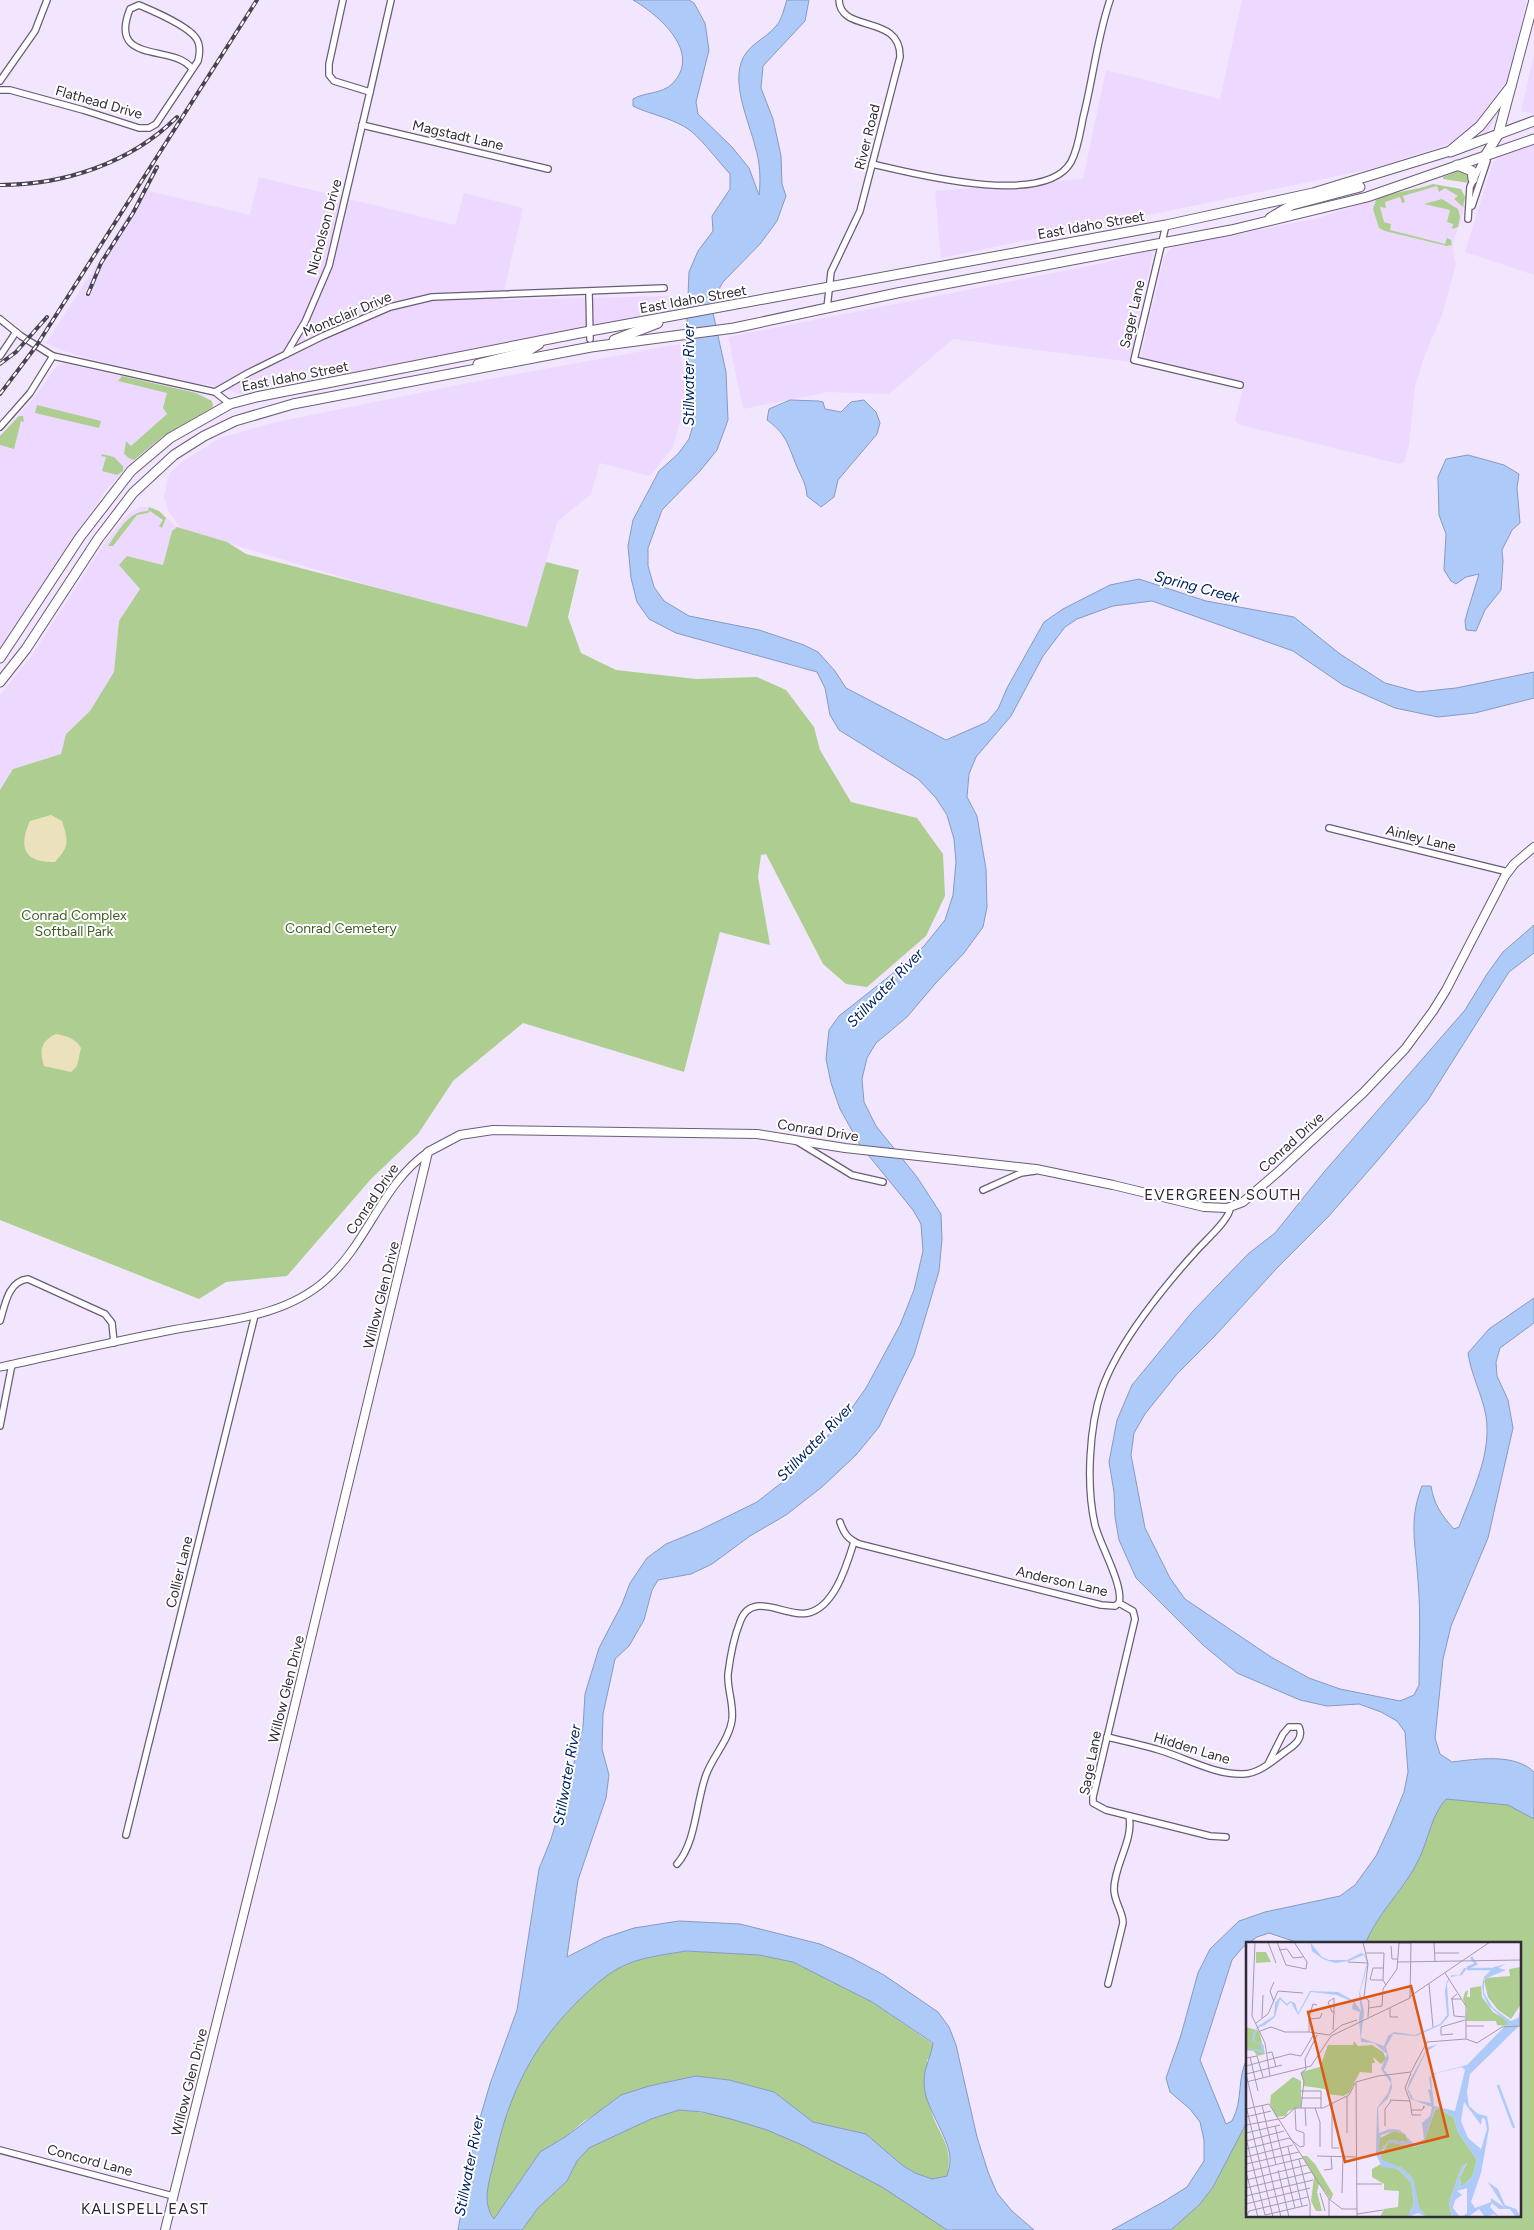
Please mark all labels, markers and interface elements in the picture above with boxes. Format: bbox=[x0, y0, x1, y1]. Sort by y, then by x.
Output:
street label: Flathead Drive bbox=[53, 82, 145, 123]
street label: River Road bbox=[851, 102, 884, 172]
street label: Magstadt Lane bbox=[411, 117, 505, 154]
street label: Nicholson Drive bbox=[303, 177, 346, 277]
street label: East Idaho Street bbox=[1036, 208, 1146, 243]
street label: Sager Lane bbox=[1116, 278, 1149, 350]
street label: East Idaho Street bbox=[638, 282, 748, 317]
street label: Montclair Drive bbox=[300, 288, 394, 341]
water label: Stillwater River bbox=[680, 323, 698, 426]
street label: East Idaho Street bbox=[240, 358, 350, 395]
water label: Spring Creek bbox=[1153, 567, 1242, 607]
street label: Ainley Lane bbox=[1384, 822, 1458, 855]
park label: Conrad Complex Softball Park bbox=[21, 907, 127, 940]
park label: Conrad Cemetery bbox=[285, 920, 398, 937]
water label: Stillwater River bbox=[843, 944, 928, 1031]
street label: Conrad Drive bbox=[1255, 1108, 1328, 1176]
street label: Conrad Drive bbox=[776, 1116, 860, 1145]
street label: Conrad Drive bbox=[342, 1160, 403, 1238]
district label: EVERGREEN SOUTH bbox=[1144, 1186, 1302, 1204]
street label: Willow Glen Drive bbox=[360, 1239, 403, 1351]
water label: Stillwater River bbox=[773, 1398, 858, 1485]
street label: Collier Lane bbox=[162, 1534, 197, 1610]
street label: Anderson Lane bbox=[1014, 1563, 1110, 1600]
street label: Willow Glen Drive bbox=[265, 1633, 308, 1745]
water label: Stillwater River bbox=[549, 1722, 585, 1827]
street label: Sage Lane bbox=[1076, 1729, 1105, 1797]
street label: Hidden Lane bbox=[1152, 1729, 1232, 1768]
inset map bbox=[1246, 1942, 1522, 2218]
street label: Willow Glen Drive bbox=[168, 2026, 211, 2138]
water label: Stillwater River bbox=[450, 2113, 488, 2218]
street label: Concord Lane bbox=[45, 2141, 135, 2180]
district label: KALISPELL EAST bbox=[81, 2200, 209, 2218]

